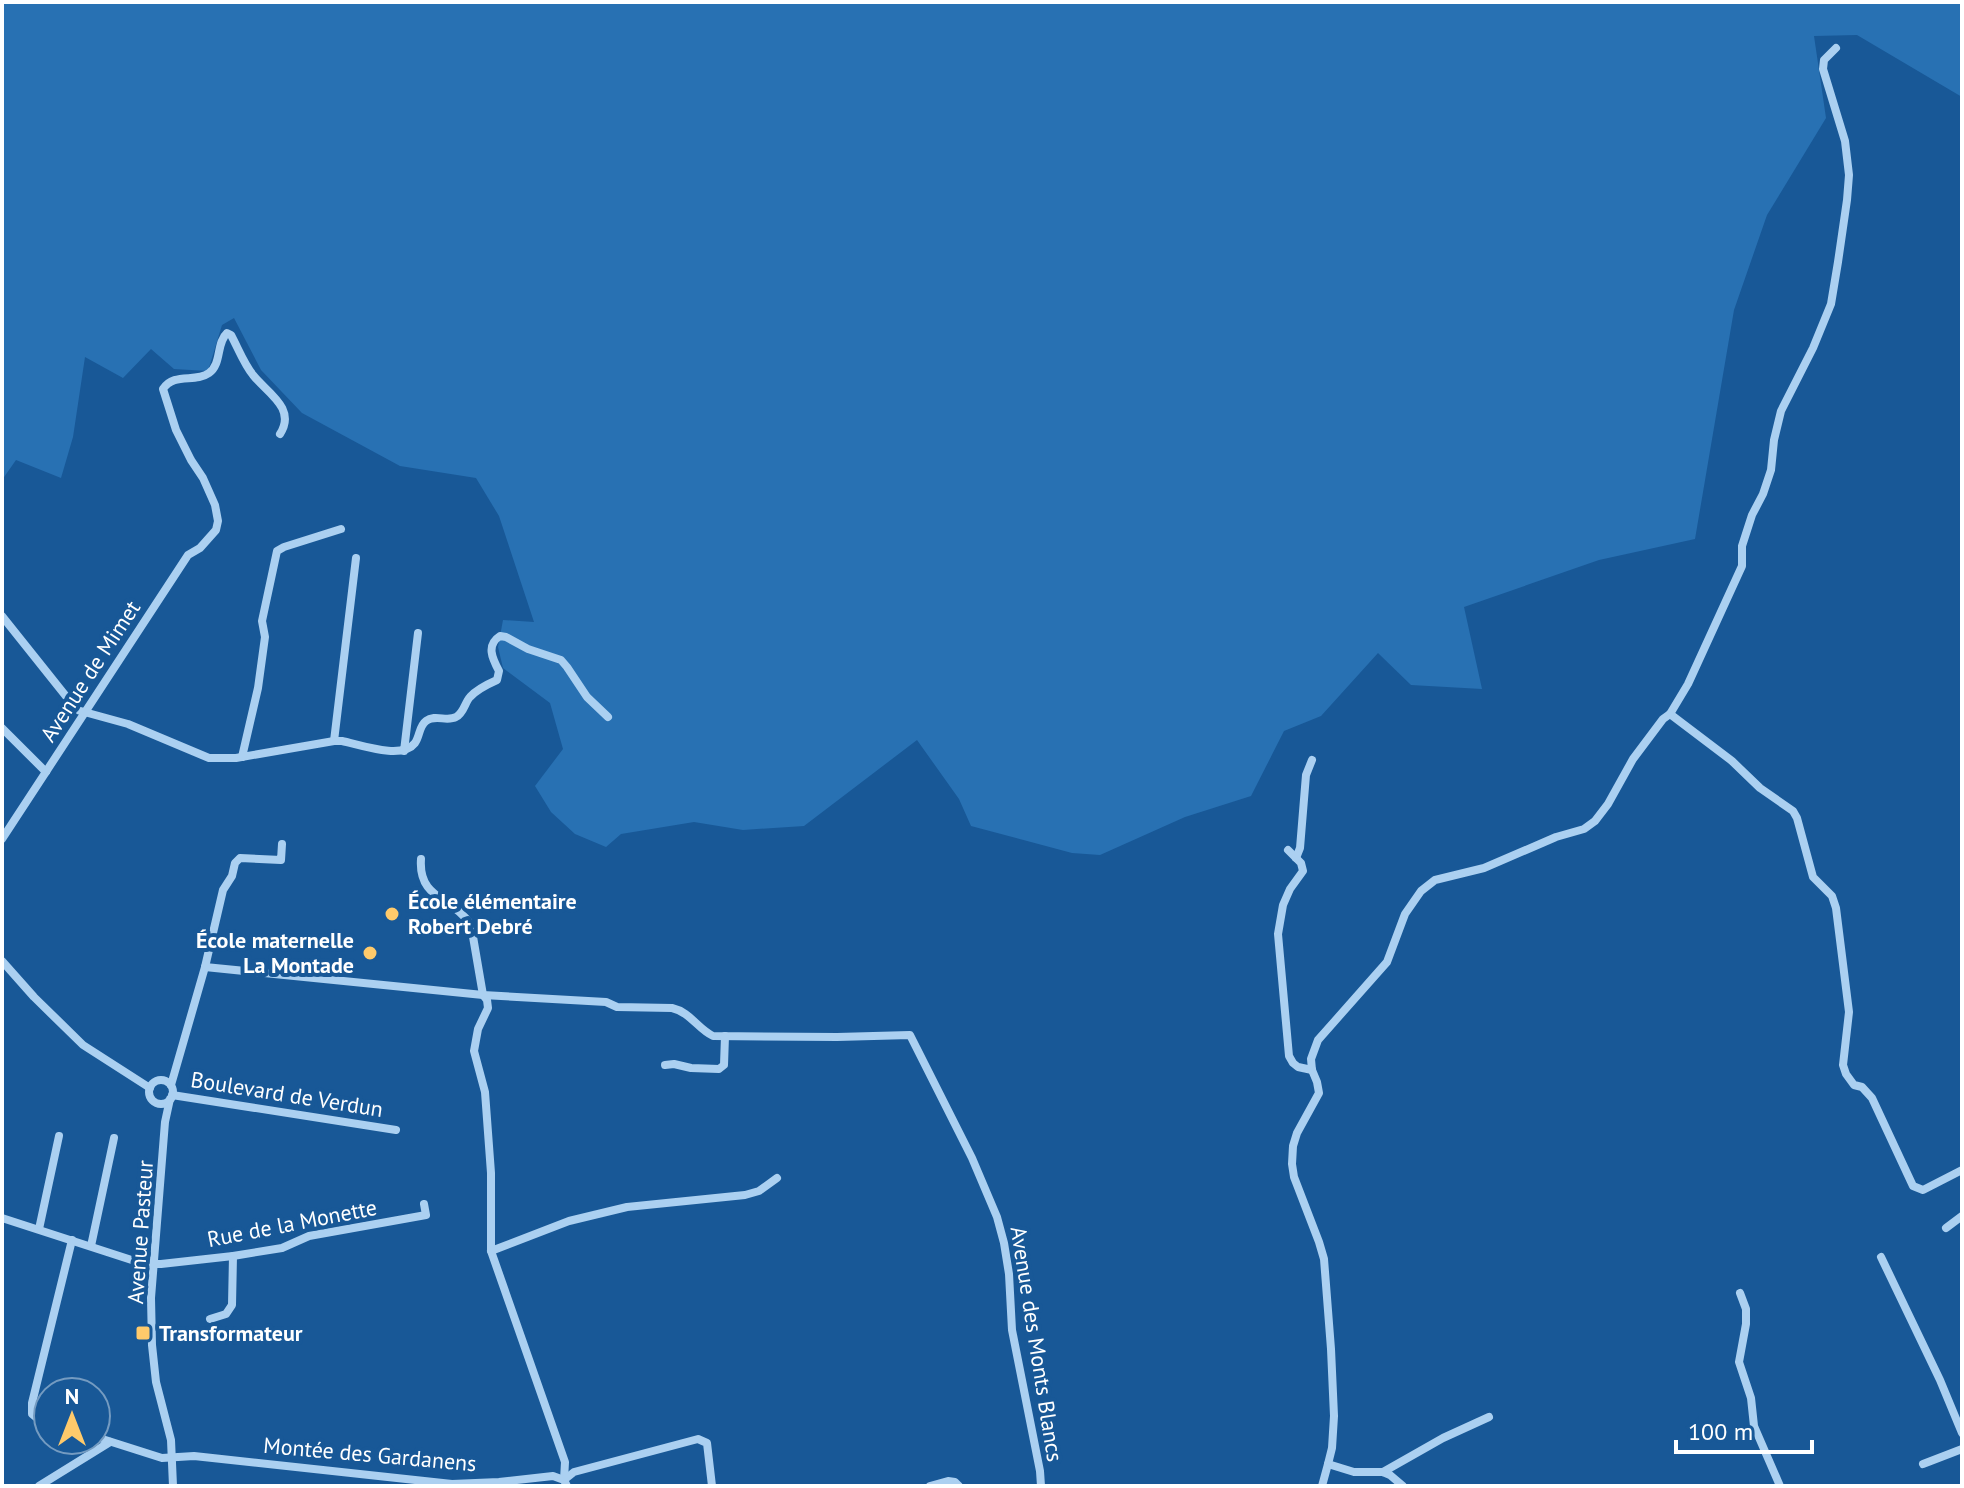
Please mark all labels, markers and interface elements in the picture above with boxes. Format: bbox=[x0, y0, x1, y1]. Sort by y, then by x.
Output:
street label: Avenue de Mimet bbox=[34, 594, 146, 747]
place label: École élémentaire Robert Debré bbox=[408, 887, 577, 940]
marker: École élémentaire Robert Debré bbox=[383, 905, 401, 923]
place label: École maternelle La Montade bbox=[196, 926, 354, 979]
marker: École maternelle La Montade bbox=[361, 944, 379, 962]
street label: Boulevard de Verdun bbox=[189, 1065, 385, 1123]
street label: Avenue Pasteur bbox=[121, 1159, 159, 1305]
street label: Rue de la Monette bbox=[205, 1193, 379, 1253]
street label: Avenue des Monts Blancs bbox=[1005, 1224, 1069, 1464]
place label: Transformateur bbox=[159, 1319, 303, 1347]
marker: Transformateur bbox=[134, 1324, 152, 1342]
north arrow bbox=[32, 1376, 112, 1456]
text: N bbox=[65, 1382, 79, 1410]
scale bar bbox=[1676, 1404, 1812, 1454]
text: 100 m bbox=[1688, 1416, 1753, 1447]
street label: Montée des Gardanens bbox=[262, 1431, 478, 1477]

